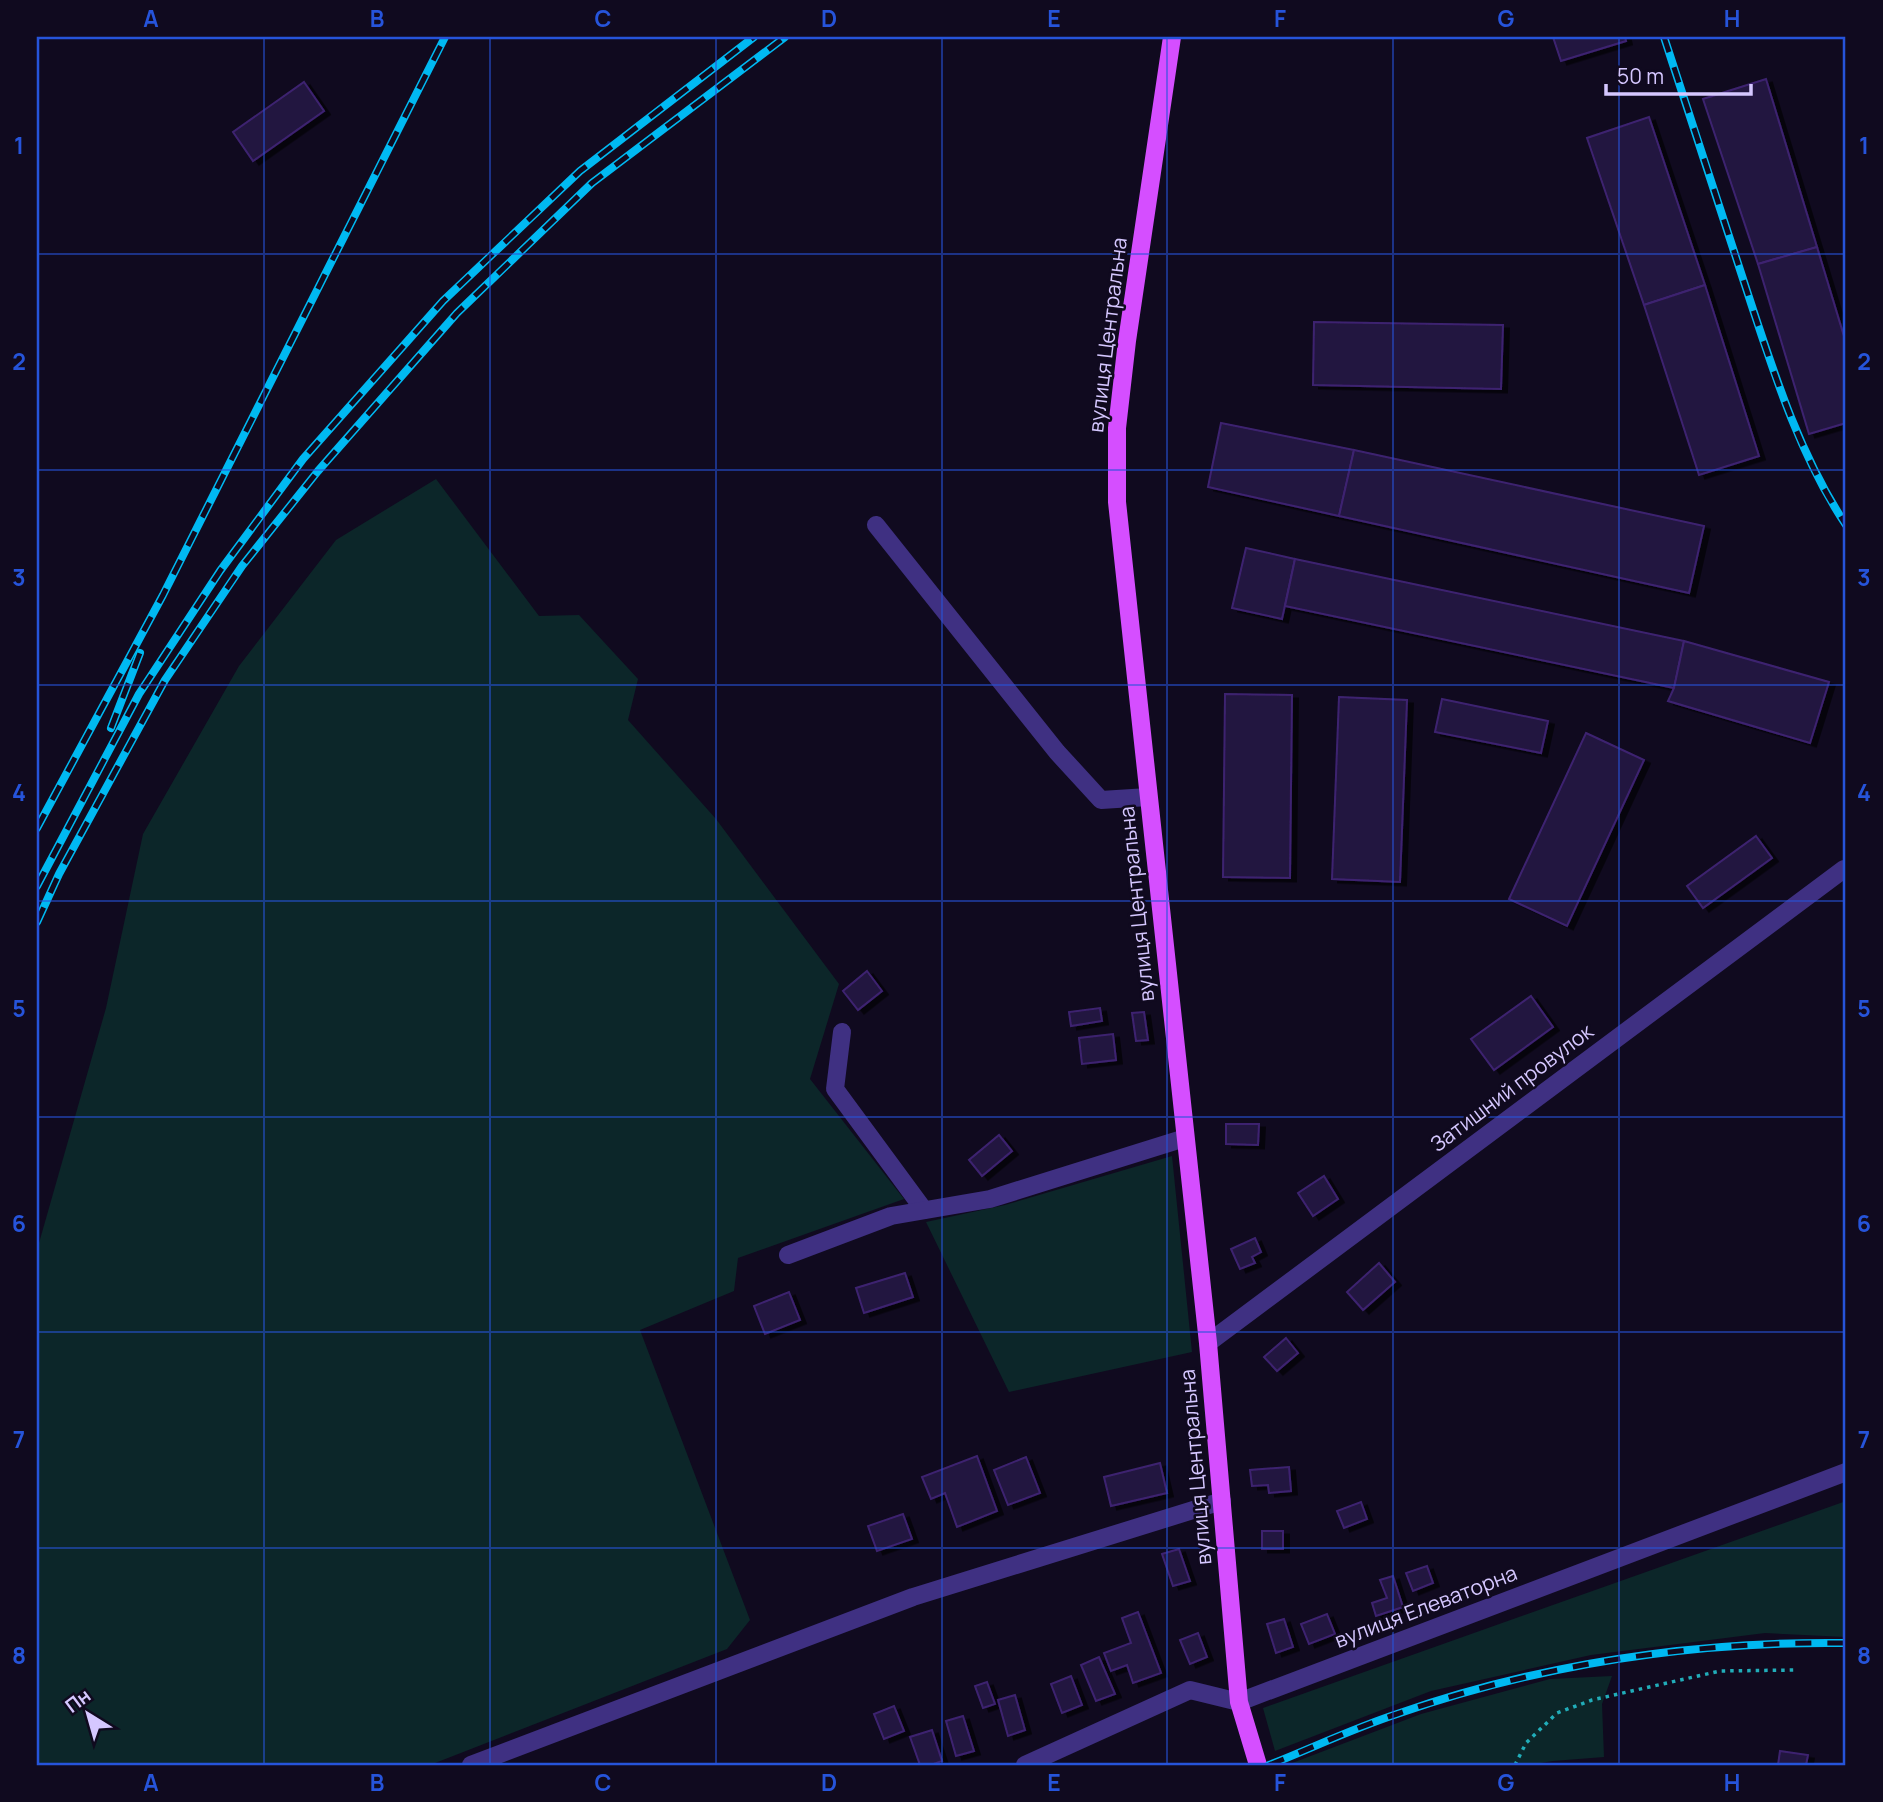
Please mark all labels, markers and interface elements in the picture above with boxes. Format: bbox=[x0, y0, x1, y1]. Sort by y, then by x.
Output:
text: A bbox=[143, 2, 159, 34]
text: B bbox=[370, 2, 384, 34]
text: C bbox=[595, 2, 612, 34]
text: D bbox=[821, 2, 837, 34]
text: E bbox=[1047, 2, 1061, 34]
text: F bbox=[1274, 2, 1286, 34]
text: G bbox=[1498, 2, 1515, 34]
text: H bbox=[1724, 2, 1740, 34]
scale bar bbox=[1606, 52, 1752, 96]
text: 50 m bbox=[1617, 62, 1664, 90]
text: 1 bbox=[14, 129, 24, 161]
text: 1 bbox=[1859, 129, 1869, 161]
street label: вулиця Центральна bbox=[1081, 236, 1133, 434]
text: 2 bbox=[12, 345, 26, 377]
text: 2 bbox=[1857, 345, 1871, 377]
text: 3 bbox=[12, 561, 26, 593]
text: 3 bbox=[1857, 561, 1871, 593]
text: 4 bbox=[12, 776, 26, 808]
text: 4 bbox=[1857, 776, 1871, 808]
street label: вулиця Центральна bbox=[1112, 805, 1160, 1003]
text: 5 bbox=[12, 992, 26, 1024]
text: 5 bbox=[1857, 992, 1871, 1024]
street label: Затишний провулок bbox=[1424, 1016, 1599, 1158]
text: 6 bbox=[12, 1207, 26, 1239]
text: 6 bbox=[1857, 1207, 1871, 1239]
street label: вулиця Центральна bbox=[1173, 1368, 1218, 1566]
text: 7 bbox=[13, 1423, 25, 1455]
text: 7 bbox=[1858, 1423, 1870, 1455]
street label: вулиця Елеваторна bbox=[1330, 1558, 1521, 1654]
text: 8 bbox=[12, 1639, 26, 1671]
text: 8 bbox=[1857, 1639, 1871, 1671]
north arrow bbox=[52, 1680, 122, 1750]
text: Пн bbox=[60, 1682, 96, 1719]
text: A bbox=[143, 1766, 159, 1798]
text: B bbox=[370, 1766, 384, 1798]
text: C bbox=[595, 1766, 612, 1798]
text: D bbox=[821, 1766, 837, 1798]
text: E bbox=[1047, 1766, 1061, 1798]
text: F bbox=[1274, 1766, 1286, 1798]
text: G bbox=[1498, 1766, 1515, 1798]
text: H bbox=[1724, 1766, 1740, 1798]

